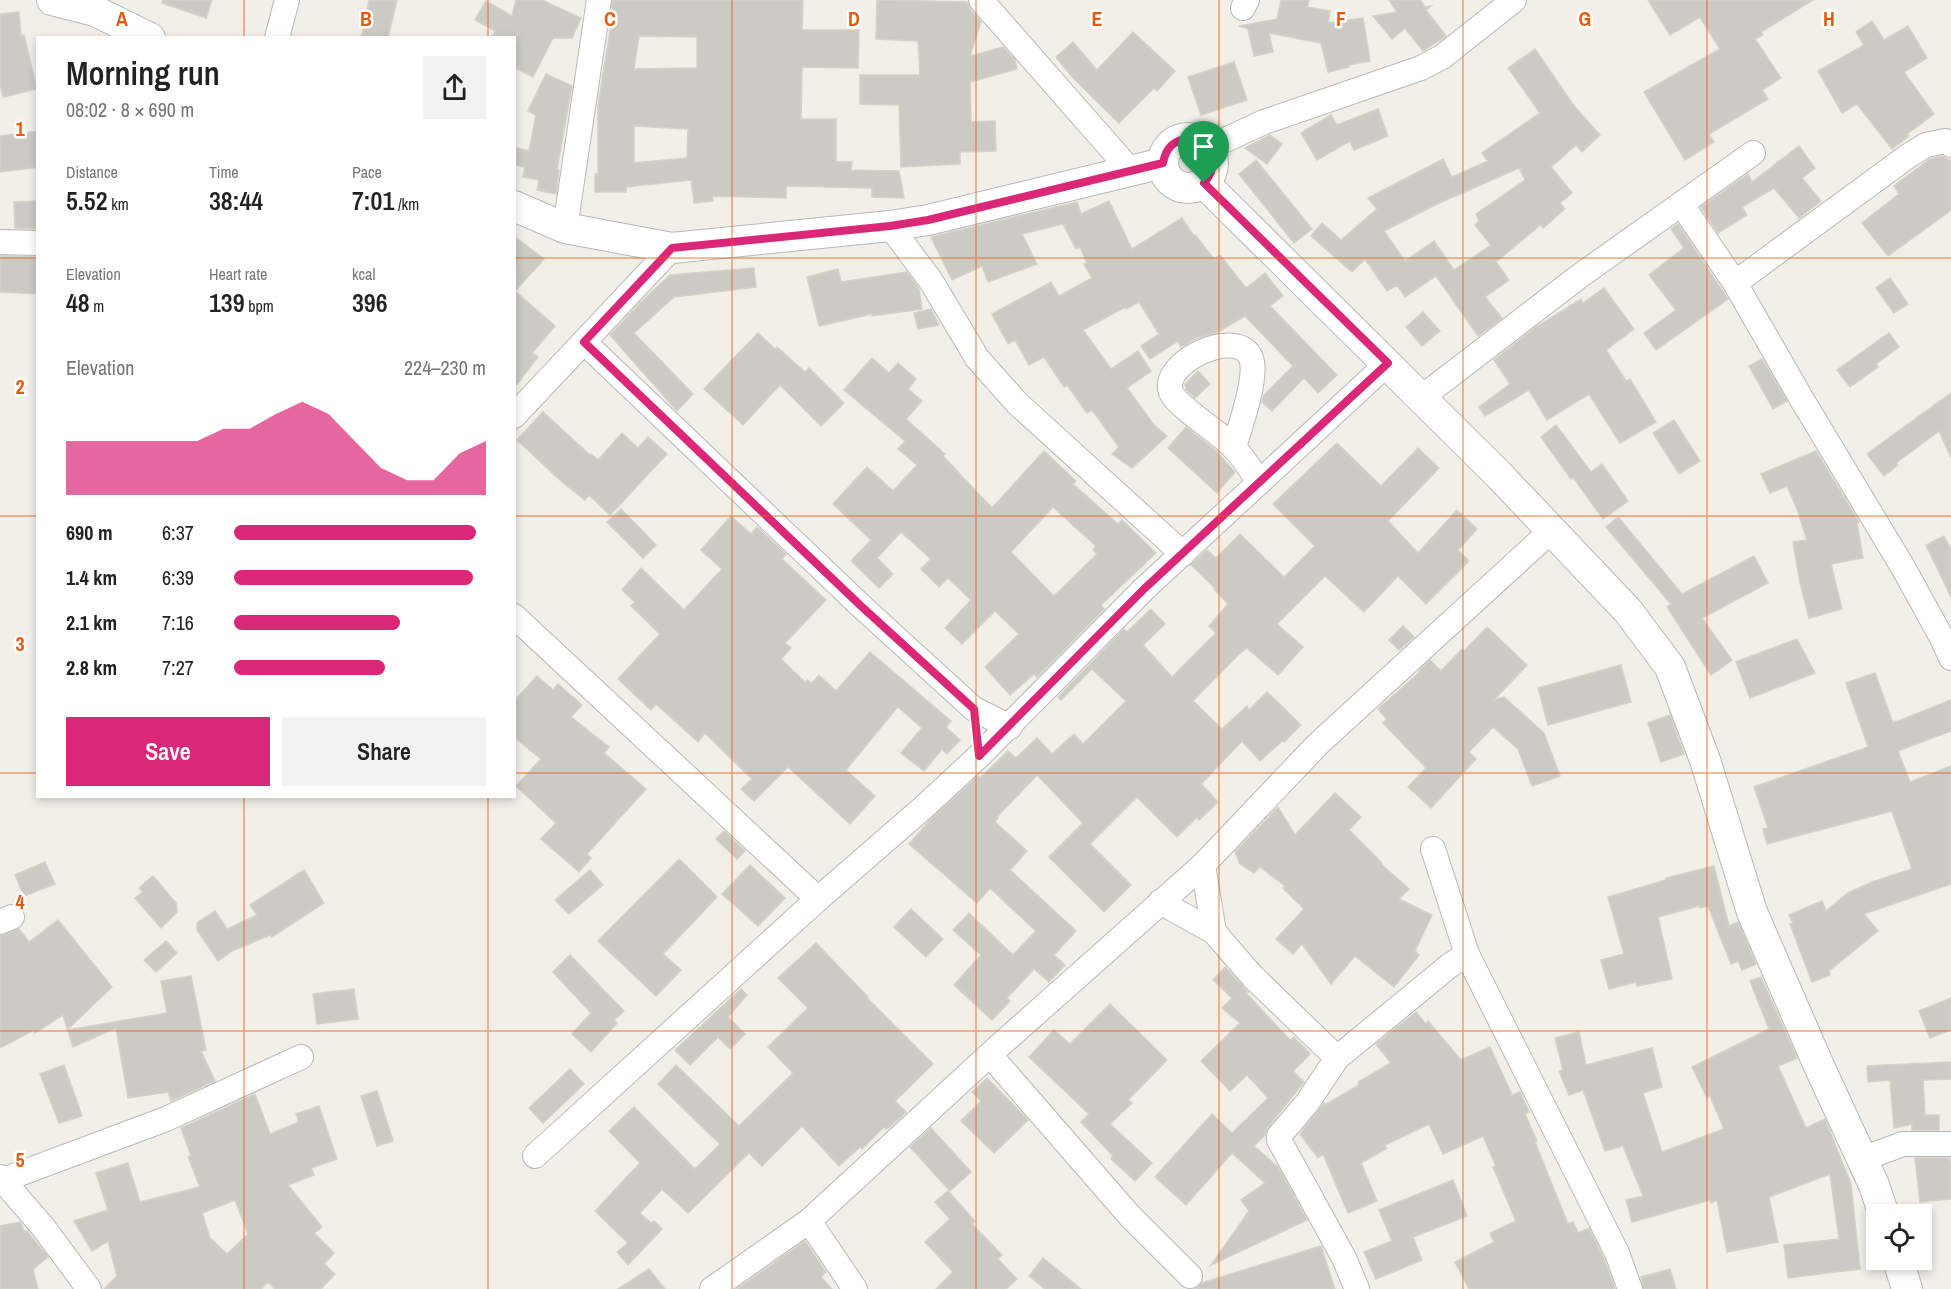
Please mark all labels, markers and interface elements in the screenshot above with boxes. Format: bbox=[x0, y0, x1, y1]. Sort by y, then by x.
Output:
text: A bbox=[116, 5, 128, 32]
text: B bbox=[360, 5, 372, 32]
text: C bbox=[604, 5, 616, 32]
text: D bbox=[848, 5, 860, 32]
text: E bbox=[1092, 5, 1103, 32]
text: F bbox=[1336, 5, 1346, 32]
text: G bbox=[1579, 5, 1591, 32]
text: H bbox=[1823, 5, 1835, 32]
text: Morning run bbox=[66, 51, 220, 95]
button: share bbox=[423, 56, 486, 119]
text: 08:02 · 8 × 690 m bbox=[66, 96, 194, 123]
text: 1 bbox=[15, 115, 25, 142]
pin bbox=[1178, 121, 1229, 183]
icon: arrive bbox=[1187, 130, 1220, 163]
text: Distance bbox=[66, 161, 118, 183]
text: Time bbox=[209, 161, 239, 183]
text: Pace bbox=[352, 161, 382, 183]
text: 5.52 bbox=[66, 183, 108, 218]
text: 38:44 bbox=[209, 183, 263, 218]
text: 7:01 bbox=[352, 183, 394, 218]
text: km bbox=[108, 193, 129, 215]
text: /km bbox=[394, 193, 419, 215]
text: Elevation bbox=[66, 263, 121, 285]
text: Heart rate bbox=[209, 263, 267, 285]
text: kcal bbox=[352, 263, 375, 285]
text: 48 bbox=[66, 285, 90, 320]
text: 139 bbox=[209, 285, 245, 320]
text: 396 bbox=[352, 285, 388, 320]
text: m bbox=[90, 295, 104, 317]
text: bpm bbox=[245, 295, 274, 317]
text: Elevation bbox=[66, 354, 134, 381]
text: 224–230 m bbox=[404, 354, 486, 381]
text: 2 bbox=[15, 373, 25, 400]
text: 690 m bbox=[66, 519, 113, 546]
text: 6:37 bbox=[162, 519, 194, 546]
text: 1.4 km bbox=[66, 564, 117, 591]
text: 6:39 bbox=[162, 564, 194, 591]
text: 2.1 km bbox=[66, 609, 117, 636]
text: 7:16 bbox=[162, 609, 194, 636]
text: 3 bbox=[15, 630, 25, 657]
text: 2.8 km bbox=[66, 654, 117, 681]
text: 7:27 bbox=[162, 654, 194, 681]
button: Save bbox=[66, 717, 270, 786]
button: Share bbox=[282, 717, 486, 786]
text: 4 bbox=[15, 888, 25, 915]
text: 5 bbox=[15, 1146, 25, 1173]
map controls bbox=[1866, 1204, 1932, 1270]
button: locate bbox=[1866, 1204, 1932, 1270]

